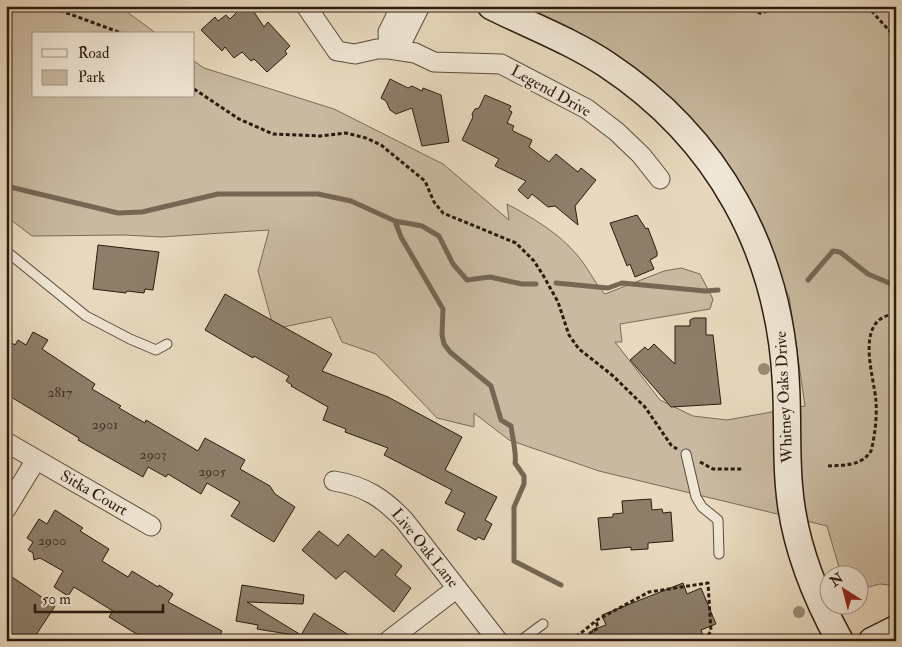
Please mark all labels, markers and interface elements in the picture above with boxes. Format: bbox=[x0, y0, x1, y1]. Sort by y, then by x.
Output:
legend bbox=[32, 32, 195, 98]
text: Road bbox=[78, 44, 110, 63]
street label: Legend Drive bbox=[507, 61, 595, 121]
text: Park bbox=[78, 68, 105, 87]
street label: Whitney Oaks Drive bbox=[771, 330, 797, 465]
house number: 2817 bbox=[47, 384, 73, 401]
house number: 2901 bbox=[92, 416, 118, 433]
house number: 2903 bbox=[140, 446, 166, 463]
house number: 2905 bbox=[198, 463, 227, 480]
street label: Sitka Court bbox=[57, 466, 131, 520]
street label: Live Oak Lane bbox=[387, 504, 463, 592]
house number: 2900 bbox=[38, 532, 66, 549]
north arrow bbox=[820, 564, 870, 614]
text: N bbox=[826, 569, 847, 591]
scale bar bbox=[35, 582, 162, 614]
text: 50 m bbox=[42, 590, 71, 609]

